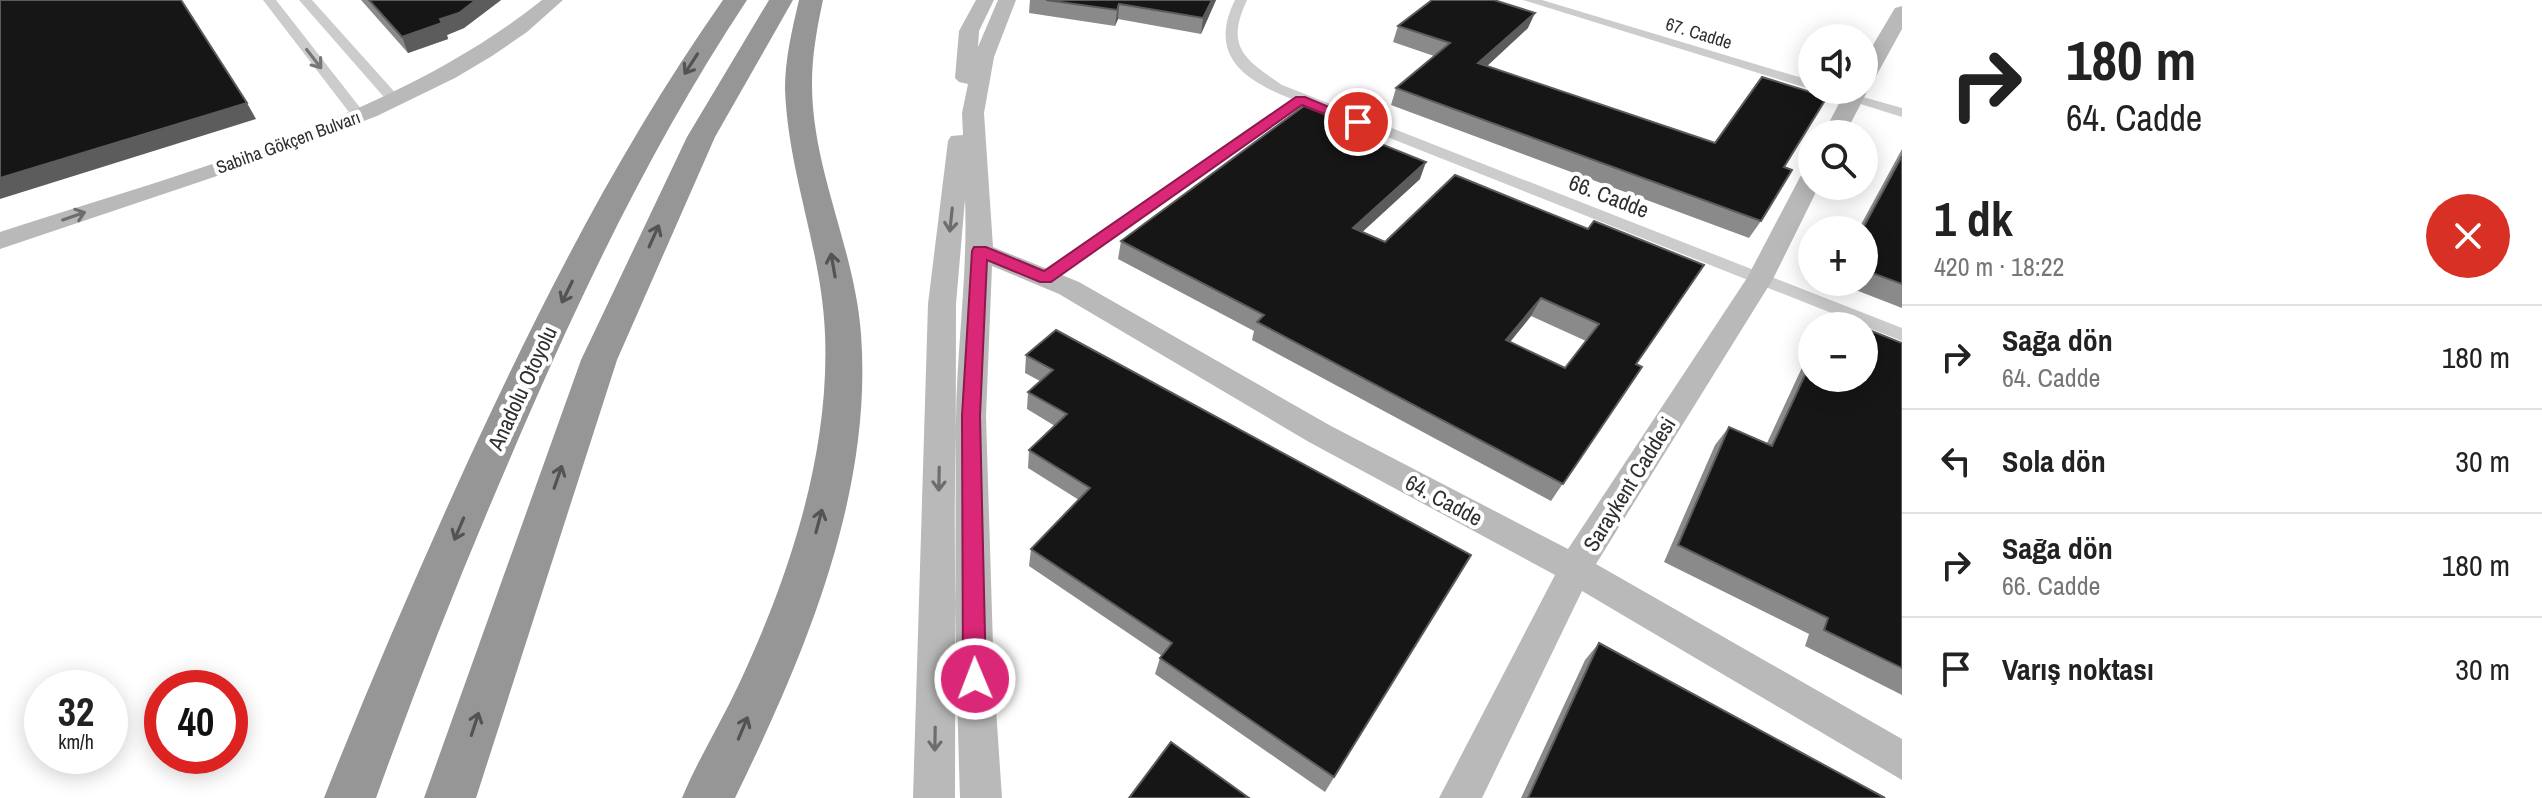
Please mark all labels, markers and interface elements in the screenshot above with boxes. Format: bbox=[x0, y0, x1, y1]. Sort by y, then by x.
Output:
street label: 67. Cadde bbox=[1663, 11, 1735, 55]
text: 180 m bbox=[2066, 22, 2196, 97]
map controls bbox=[1798, 24, 1878, 392]
button: sound bbox=[1798, 24, 1878, 104]
icon: right bbox=[1934, 32, 2038, 136]
one-way arrow bbox=[305, 48, 323, 69]
one-way arrow bbox=[683, 53, 700, 75]
pin bbox=[1324, 88, 1392, 156]
text: 64. Cadde bbox=[2066, 94, 2202, 142]
icon: arrive bbox=[1336, 100, 1380, 144]
street label: Sabiha Gökçen Bulvarı bbox=[212, 104, 364, 180]
button: search bbox=[1798, 120, 1878, 200]
street label: 66. Cadde bbox=[1565, 167, 1653, 225]
text: 1 dk bbox=[1934, 186, 2013, 251]
button: close bbox=[2426, 194, 2510, 278]
one-way arrow bbox=[944, 206, 959, 233]
one-way arrow bbox=[61, 207, 86, 222]
button: + bbox=[1798, 216, 1878, 296]
one-way arrow bbox=[648, 225, 663, 249]
text: 420 m · 18:22 bbox=[1934, 249, 2064, 284]
one-way arrow bbox=[824, 252, 839, 278]
one-way arrow bbox=[559, 280, 574, 304]
button: − bbox=[1798, 312, 1878, 392]
text: Sağa dön bbox=[2002, 320, 2113, 360]
street label: Anadolu Otoyolu bbox=[480, 321, 564, 456]
icon: right bbox=[1934, 335, 1978, 379]
text: 180 m bbox=[2442, 337, 2510, 377]
text: 64. Cadde bbox=[2002, 360, 2100, 395]
street label: Saraykent Caddesi bbox=[1576, 411, 1682, 557]
icon: left bbox=[1934, 439, 1978, 483]
text: Sola dön bbox=[2002, 441, 2106, 481]
text: 30 m bbox=[2455, 441, 2510, 481]
one-way arrow bbox=[551, 465, 566, 490]
one-way arrow bbox=[931, 465, 947, 492]
street label: 64. Cadde bbox=[1400, 467, 1488, 533]
one-way arrow bbox=[812, 509, 827, 535]
one-way arrow bbox=[450, 516, 465, 541]
text: Sağa dön bbox=[2002, 528, 2113, 568]
icon: right bbox=[1934, 543, 1978, 587]
text: 180 m bbox=[2442, 545, 2510, 585]
text: 66. Cadde bbox=[2002, 568, 2100, 603]
position arrow bbox=[933, 637, 1017, 721]
icon: arrive bbox=[1934, 647, 1978, 691]
text: Varış noktası bbox=[2002, 649, 2154, 689]
text: 30 m bbox=[2455, 649, 2510, 689]
speed limit sign: 40 bbox=[144, 670, 248, 774]
text: 32 bbox=[58, 685, 94, 738]
one-way arrow bbox=[469, 712, 483, 737]
one-way arrow bbox=[736, 717, 751, 741]
one-way arrow bbox=[927, 725, 942, 752]
text: km/h bbox=[58, 728, 94, 755]

